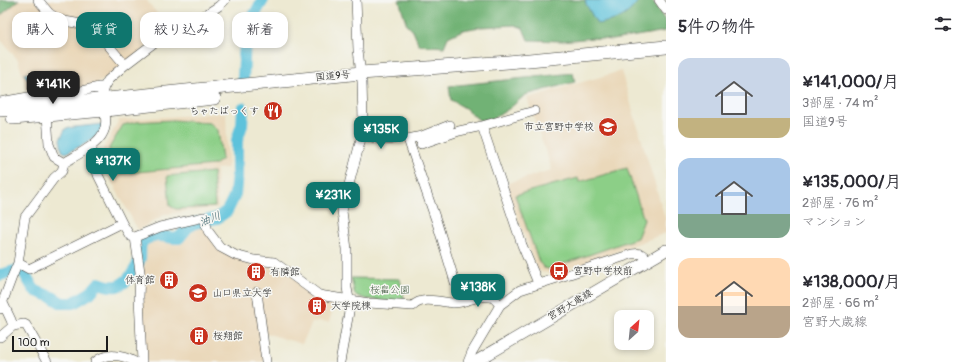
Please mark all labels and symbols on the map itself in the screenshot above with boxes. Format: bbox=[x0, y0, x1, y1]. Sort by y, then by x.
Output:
street label: 国道9号 bbox=[315, 68, 351, 84]
pin: ¥141K bbox=[25, 71, 81, 105]
restaurant icon: ちゃたばっくす bbox=[262, 100, 284, 122]
place label: ちゃたばっくす bbox=[189, 105, 259, 117]
pin: ¥135K bbox=[353, 116, 409, 150]
school or university icon: 市立宮野中学校 bbox=[597, 116, 619, 138]
place label: 市立宮野中学校 bbox=[524, 121, 594, 133]
pin: ¥137K bbox=[85, 148, 141, 182]
pin: ¥231K bbox=[305, 182, 361, 216]
water label: 油川 bbox=[197, 209, 223, 229]
bus stop icon: 宮野中学校前 bbox=[548, 260, 570, 282]
building icon: 有隣館 bbox=[245, 261, 267, 283]
place label: 宮野中学校前 bbox=[573, 265, 633, 277]
place label: 有隣館 bbox=[270, 266, 300, 278]
building icon: 体育館 bbox=[158, 269, 180, 291]
place label: 体育館 bbox=[125, 274, 155, 286]
pin: ¥138K bbox=[450, 274, 506, 308]
school or university icon: 山口県立大学 bbox=[187, 282, 209, 304]
park label: 桜畠公園 bbox=[370, 284, 410, 296]
place label: 山口県立大学 bbox=[212, 287, 272, 299]
street label: 宮野大歳線 bbox=[545, 287, 595, 323]
building icon: 大学院棟 bbox=[306, 295, 328, 317]
place label: 大学院棟 bbox=[331, 300, 371, 312]
north arrow bbox=[614, 310, 654, 350]
building icon: 桜翔館 bbox=[188, 325, 210, 347]
place label: 桜翔館 bbox=[213, 330, 243, 342]
scale bar bbox=[12, 334, 108, 353]

